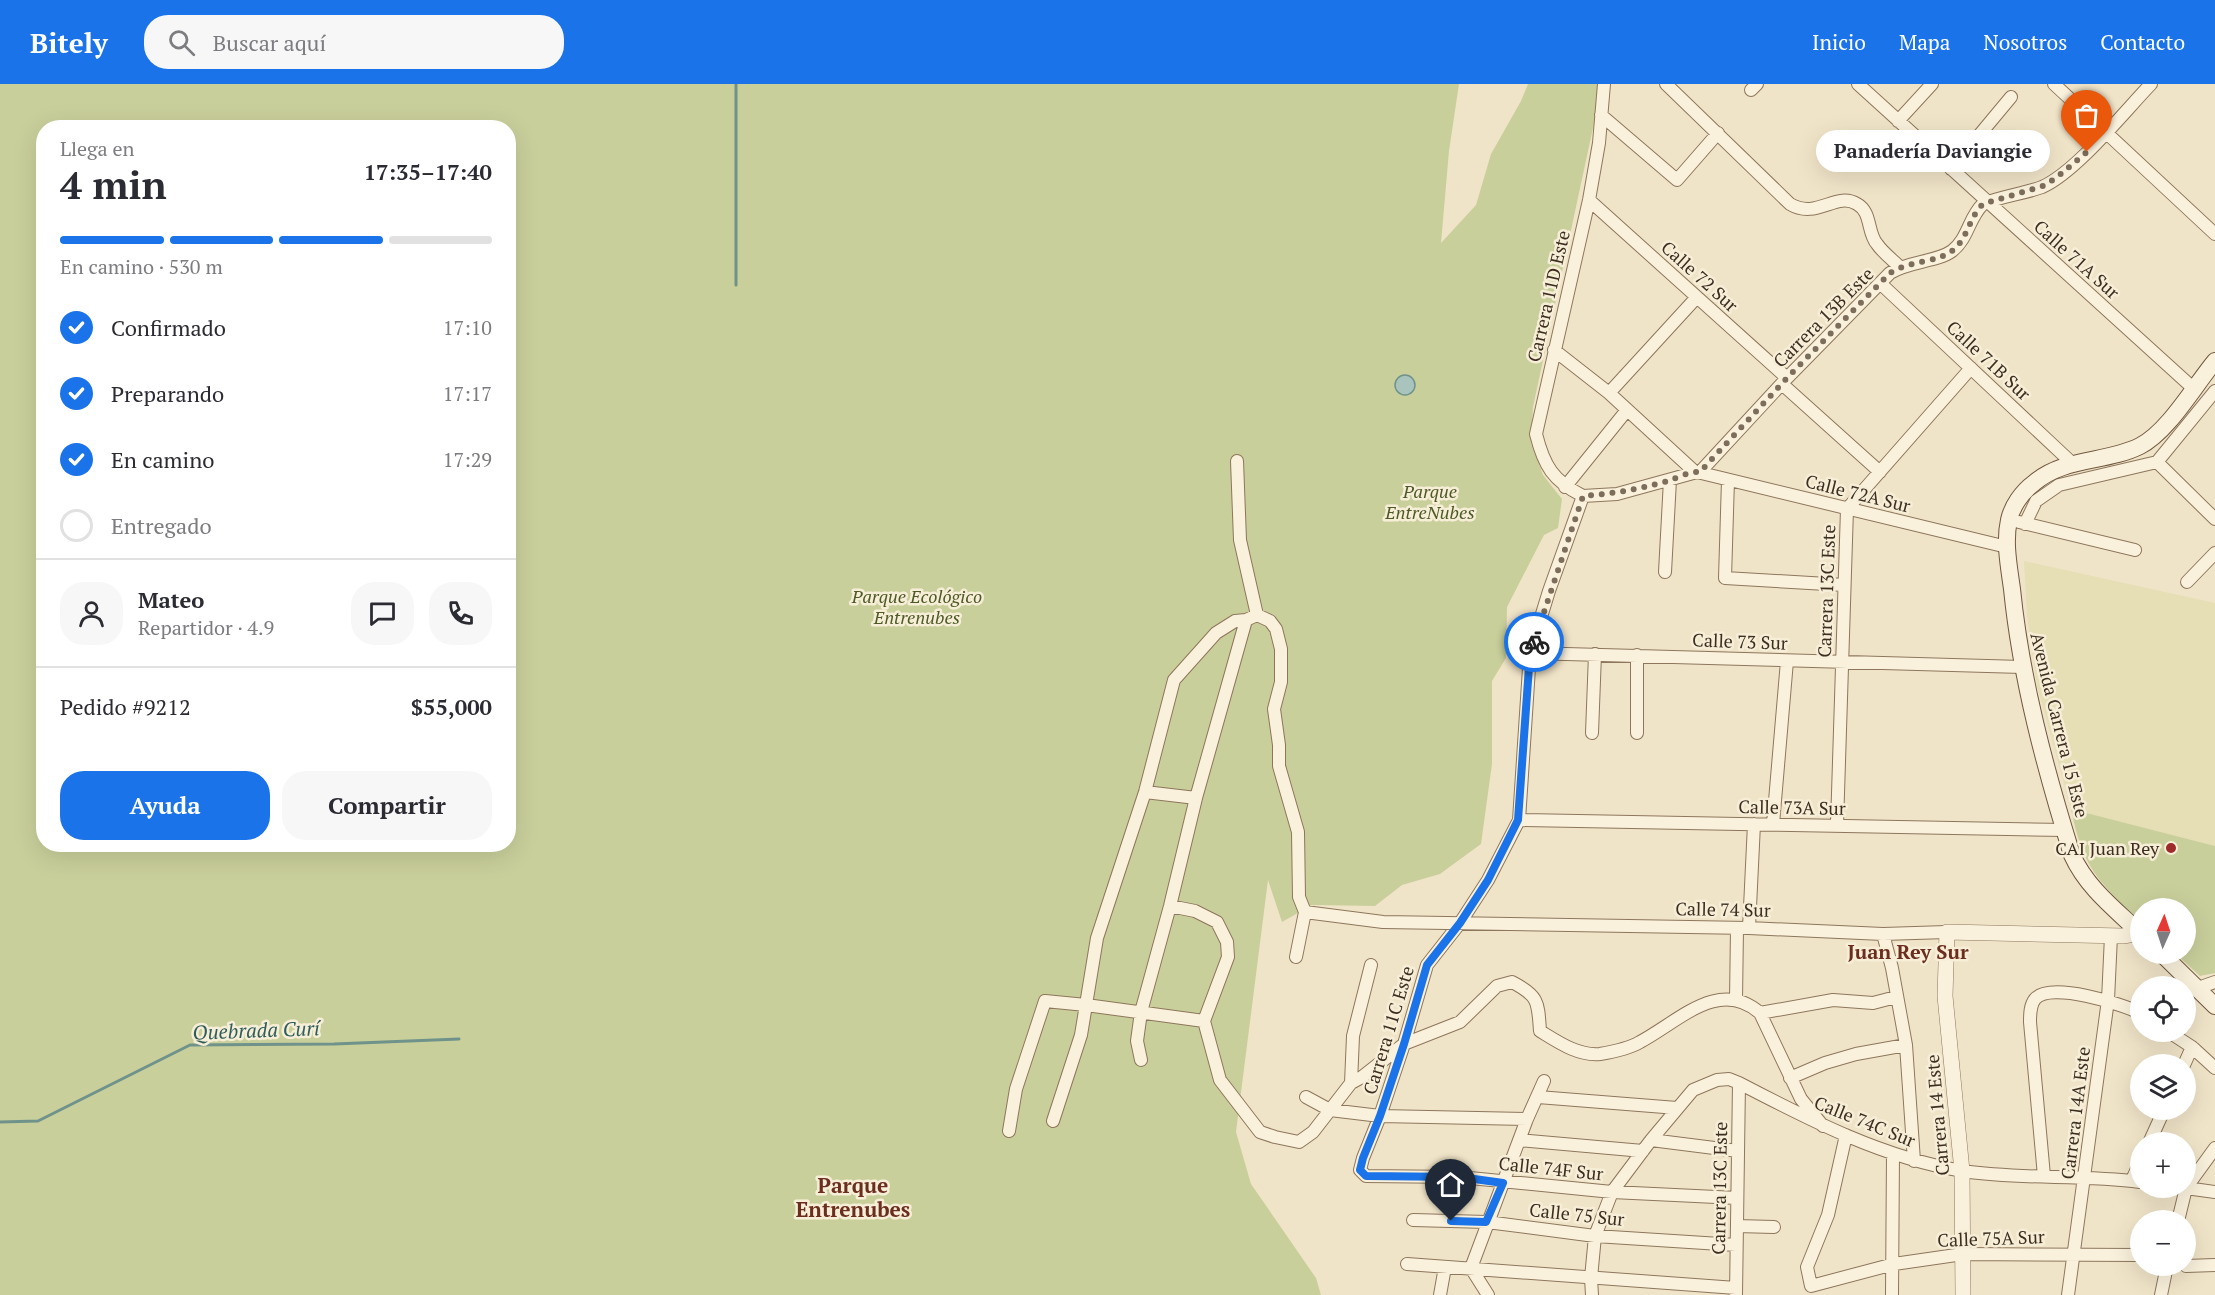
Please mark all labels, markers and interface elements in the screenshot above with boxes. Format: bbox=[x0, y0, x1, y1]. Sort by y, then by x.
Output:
search box bbox=[144, 15, 564, 69]
text: Bitely bbox=[30, 24, 108, 61]
icon: search bbox=[165, 26, 198, 59]
text: Buscar aquí bbox=[213, 28, 326, 57]
text: Inicio bbox=[1812, 28, 1866, 56]
text: Mapa bbox=[1899, 28, 1950, 56]
text: Nosotros bbox=[1983, 28, 2067, 56]
text: Contacto bbox=[2100, 28, 2185, 56]
pin bbox=[2061, 90, 2112, 152]
icon: bag bbox=[2070, 99, 2103, 132]
callout: Panadería Daviangie bbox=[1817, 131, 2051, 173]
text: Llega en bbox=[60, 135, 134, 162]
text: Panadería Daviangie bbox=[1834, 137, 2032, 164]
text: 17:35–17:40 bbox=[364, 157, 492, 186]
text: 4 min bbox=[60, 158, 167, 210]
street label: Calle 71A Sur bbox=[2029, 214, 2125, 304]
street label: Carrera 11D Este bbox=[1521, 228, 1575, 364]
street label: Calle 72 Sur bbox=[1657, 235, 1744, 317]
text: En camino · 530 m bbox=[60, 253, 223, 280]
street label: Carrera 13B Este bbox=[1768, 262, 1878, 372]
icon: check bbox=[60, 311, 93, 344]
text: Confirmado bbox=[111, 313, 226, 342]
text: 17:10 bbox=[443, 314, 492, 341]
street label: Calle 71B Sur bbox=[1942, 315, 2036, 405]
icon: check bbox=[60, 377, 93, 410]
text: Preparando bbox=[111, 379, 224, 408]
text: 17:17 bbox=[443, 380, 492, 407]
icon: check bbox=[60, 443, 93, 476]
text: En camino bbox=[111, 445, 214, 474]
text: 17:29 bbox=[443, 446, 492, 473]
street label: Calle 72A Sur bbox=[1803, 468, 1913, 518]
park label: Parque EntreNubes bbox=[1384, 479, 1475, 524]
text: Entregado bbox=[111, 511, 212, 540]
street label: Carrera 13C Este bbox=[1812, 524, 1840, 658]
button: person bbox=[60, 582, 123, 645]
button: chat bbox=[351, 582, 414, 645]
button: phone bbox=[429, 582, 492, 645]
park label: Parque Ecológico Entrenubes bbox=[851, 584, 982, 629]
text: Mateo bbox=[138, 585, 204, 614]
courier bbox=[1504, 612, 1564, 672]
text: Repartidor · 4.9 bbox=[138, 614, 274, 641]
icon: bike bbox=[1518, 626, 1551, 659]
street label: Calle 73 Sur bbox=[1692, 627, 1788, 655]
street label: Avenida Carrera 15 Este bbox=[2025, 630, 2095, 820]
text: Pedido #9212 bbox=[60, 692, 191, 721]
text: $55,000 bbox=[411, 692, 492, 721]
button: Ayuda bbox=[60, 771, 270, 840]
button: Compartir bbox=[282, 771, 492, 840]
street label: Calle 73A Sur bbox=[1738, 794, 1846, 820]
place label: CAI Juan Rey bbox=[2055, 836, 2160, 860]
marker: CAI Juan Rey bbox=[2164, 841, 2178, 855]
street label: Calle 74 Sur bbox=[1675, 896, 1771, 922]
north arrow bbox=[2130, 898, 2196, 964]
map controls bbox=[2130, 898, 2196, 1276]
district label: Juan Rey Sur bbox=[1847, 938, 1969, 965]
street label: Carrera 11C Este bbox=[1357, 963, 1419, 1097]
button: locate bbox=[2130, 976, 2196, 1042]
water label: Quebrada Curí bbox=[192, 1014, 322, 1046]
street label: Carrera 14A Este bbox=[2055, 1045, 2095, 1181]
street label: Carrera 14 Este bbox=[1920, 1053, 1954, 1177]
button: layers bbox=[2130, 1054, 2196, 1120]
street label: Calle 74C Sur bbox=[1811, 1090, 1919, 1152]
street label: Carrera 13C Este bbox=[1706, 1121, 1732, 1255]
button: + bbox=[2130, 1132, 2196, 1198]
street label: Calle 74F Sur bbox=[1497, 1151, 1605, 1185]
pin bbox=[1425, 1159, 1476, 1221]
icon: home bbox=[1434, 1168, 1467, 1201]
district label: Parque Entrenubes bbox=[796, 1171, 910, 1223]
street label: Calle 75 Sur bbox=[1528, 1197, 1626, 1231]
button: − bbox=[2130, 1210, 2196, 1276]
street label: Calle 75A Sur bbox=[1937, 1224, 2045, 1252]

